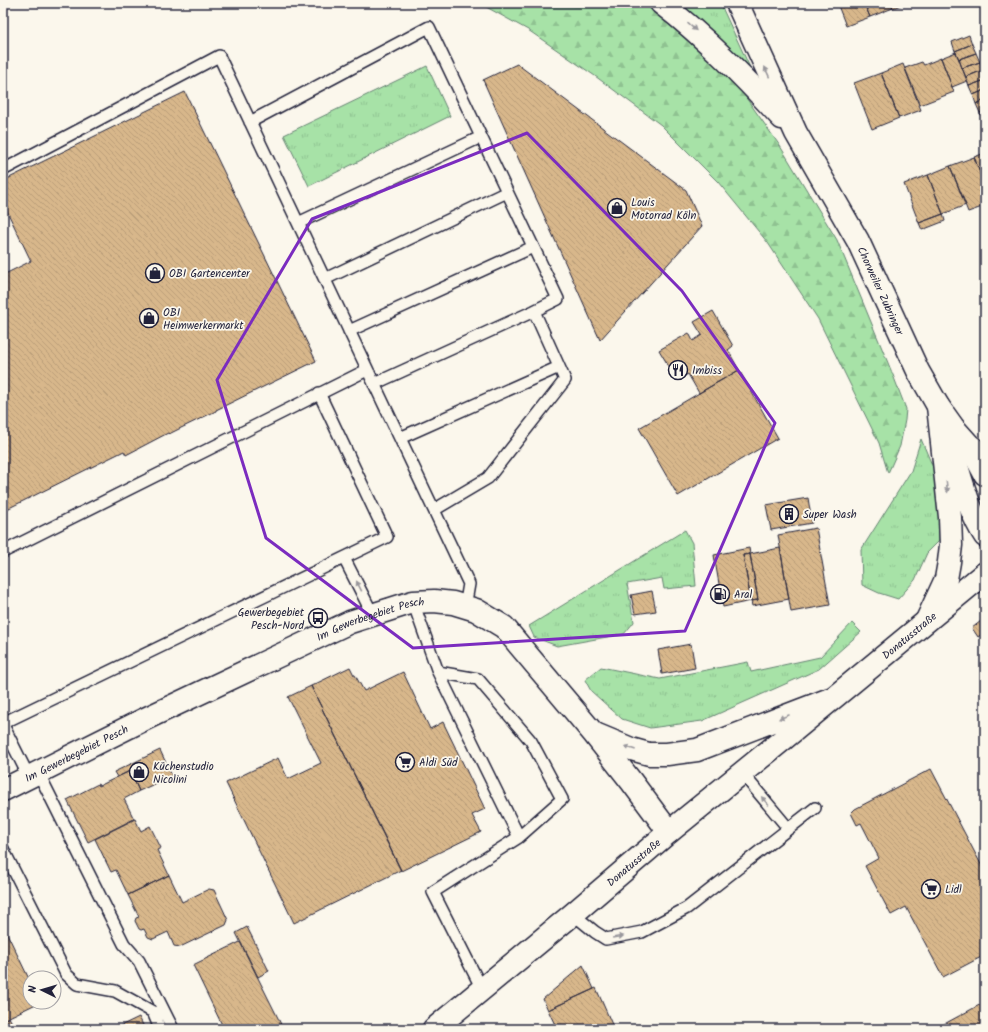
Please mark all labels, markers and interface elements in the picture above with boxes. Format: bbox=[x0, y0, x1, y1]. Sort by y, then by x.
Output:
one-way arrow bbox=[686, 23, 697, 32]
one-way arrow bbox=[764, 67, 770, 78]
place label: Louis Motorrad Köln bbox=[631, 194, 696, 225]
shop icon: Louis Motorrad Köln bbox=[606, 197, 628, 219]
street label: Chorweiler Zubringer bbox=[852, 244, 909, 340]
shop icon: OBI Gartencenter bbox=[144, 262, 166, 284]
place label: OBI Gartencenter bbox=[169, 265, 251, 283]
place label: OBI Heimwerkermarkt bbox=[163, 304, 244, 335]
shop icon: OBI Heimwerkermarkt bbox=[138, 307, 160, 329]
restaurant icon: Imbiss bbox=[667, 359, 689, 381]
place label: Imbiss bbox=[692, 362, 722, 380]
one-way arrow bbox=[943, 481, 950, 493]
building icon: Super Wash bbox=[778, 503, 800, 525]
place label: Super Wash bbox=[803, 506, 857, 524]
one-way arrow bbox=[355, 581, 362, 592]
fuel station icon: Aral bbox=[709, 583, 731, 605]
place label: Aral bbox=[734, 586, 752, 604]
street label: Im Gewerbegebiet Pesch bbox=[314, 593, 425, 647]
place label: Gewerbegebiet Pesch-Nord bbox=[238, 604, 305, 635]
bus stop icon: Gewerbegebiet Pesch-Nord bbox=[307, 607, 329, 629]
street label: Donatusstraße bbox=[878, 608, 941, 664]
one-way arrow bbox=[777, 714, 789, 720]
street label: Im Gewerbegebiet Pesch bbox=[22, 721, 132, 788]
one-way arrow bbox=[623, 744, 635, 750]
supermarket icon: Aldi Süd bbox=[394, 751, 416, 773]
place label: Aldi Süd bbox=[419, 754, 458, 772]
place label: Küchenstudio Nicolini bbox=[153, 758, 214, 789]
shop icon: Küchenstudio Nicolini bbox=[128, 761, 150, 783]
one-way arrow bbox=[760, 795, 769, 806]
street label: Donatusstraße bbox=[603, 835, 665, 892]
supermarket icon: Lidl bbox=[920, 878, 942, 900]
place label: Lidl bbox=[945, 881, 962, 899]
one-way arrow bbox=[612, 933, 624, 939]
north arrow bbox=[22, 970, 62, 1010]
text: N bbox=[24, 985, 42, 993]

